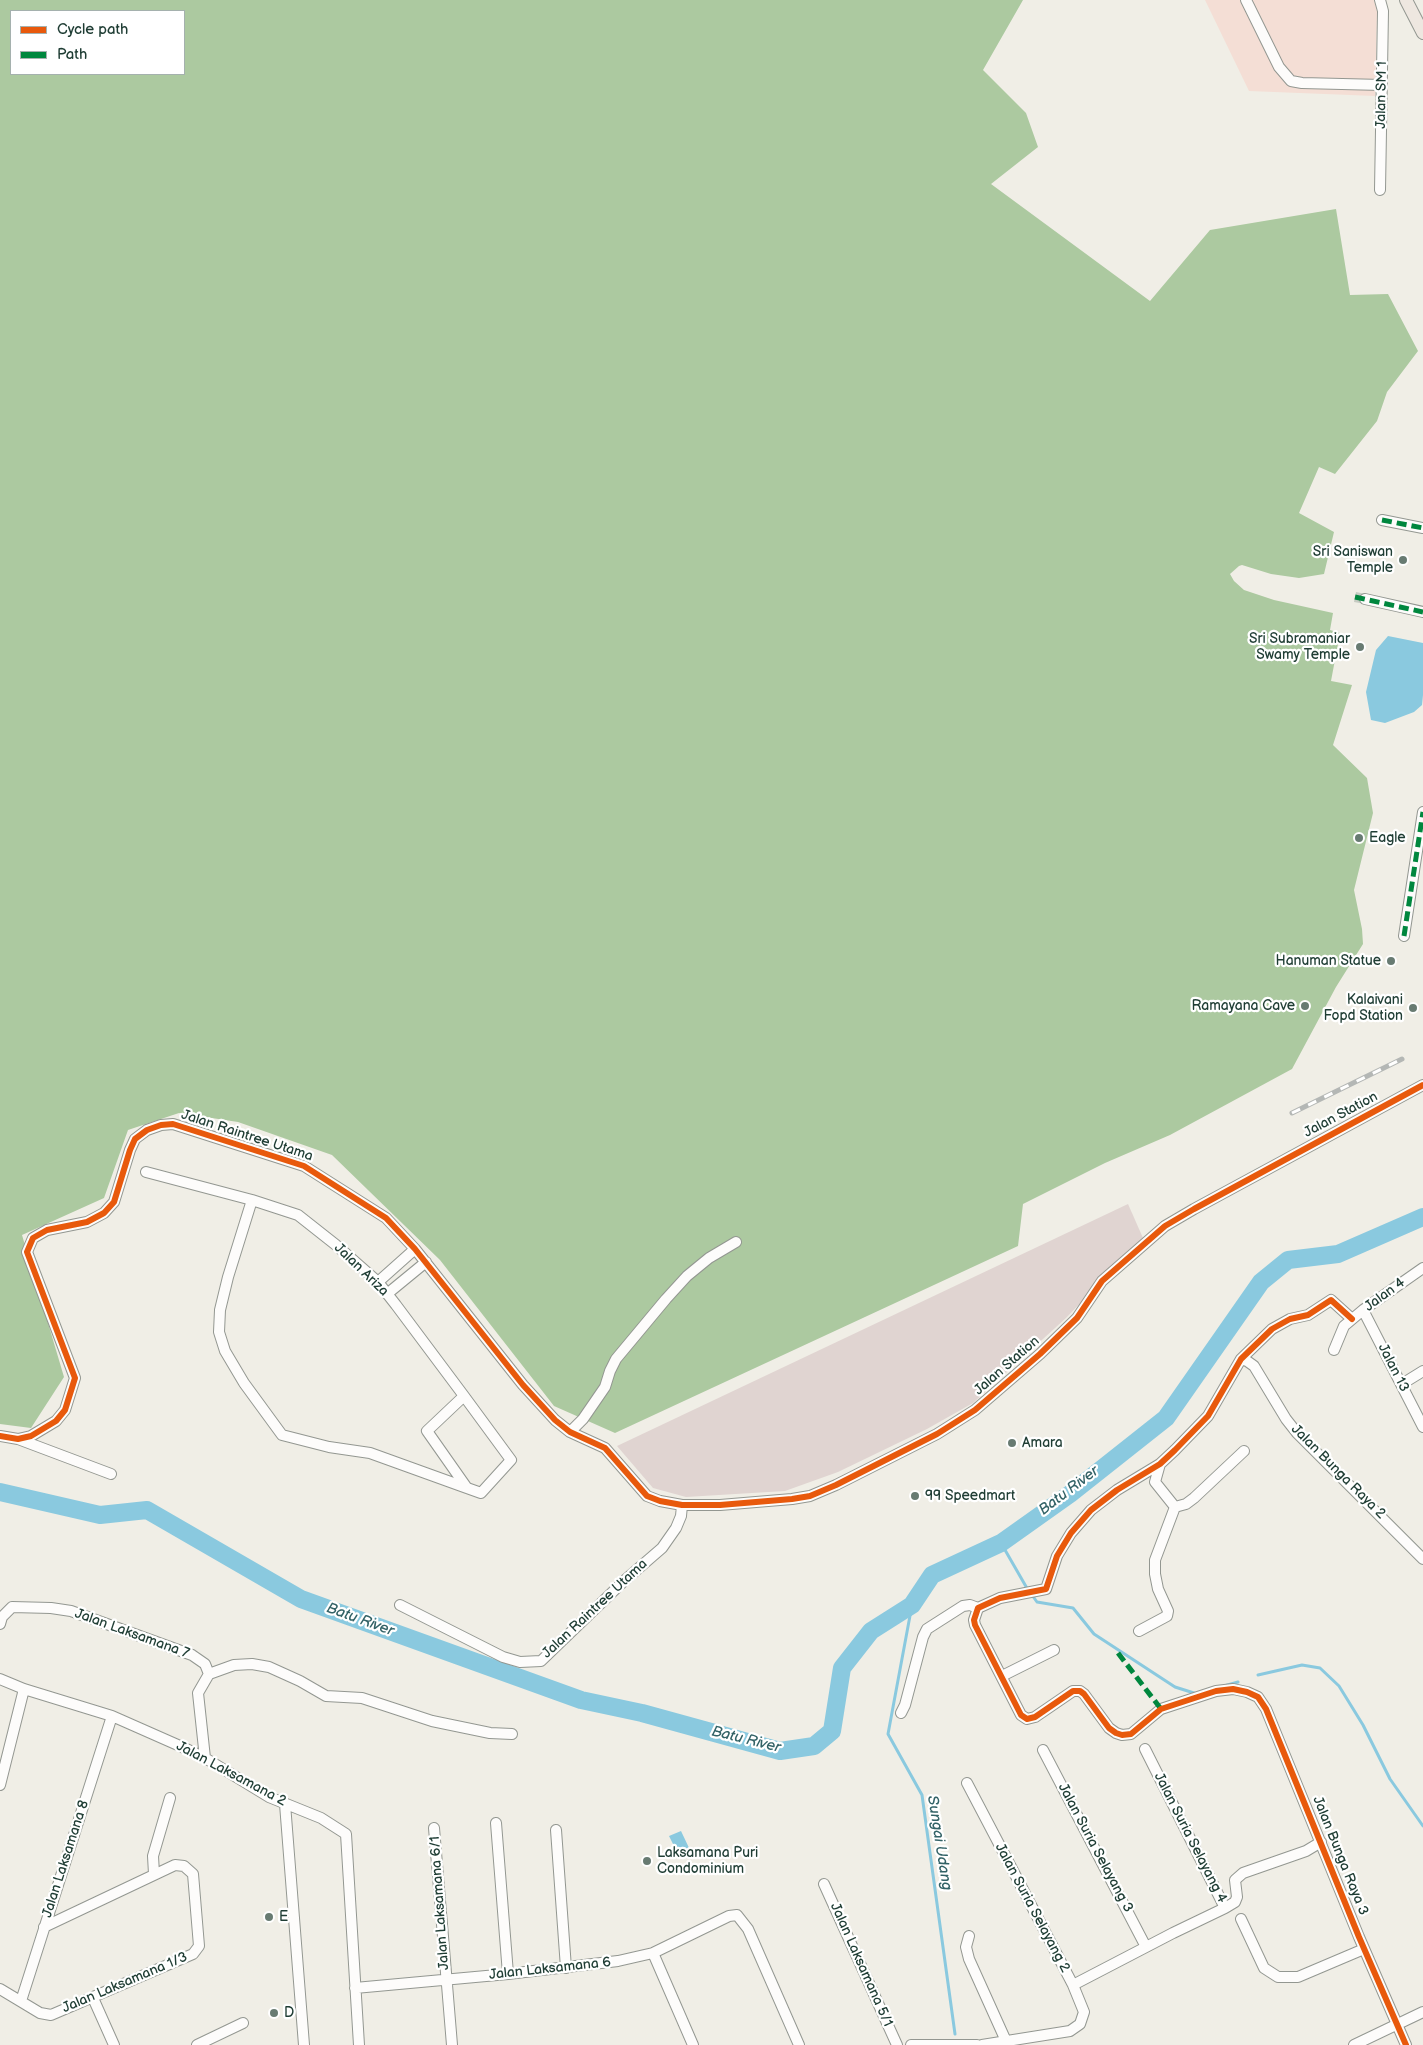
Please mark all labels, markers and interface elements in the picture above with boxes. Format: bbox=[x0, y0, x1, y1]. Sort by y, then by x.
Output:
legend bbox=[10, 10, 185, 75]
text: Cycle path bbox=[57, 20, 128, 39]
text: Path bbox=[57, 45, 87, 64]
street label: Jalan SM 1 bbox=[1373, 61, 1391, 129]
place label: Sri Saniswan Temple bbox=[1313, 544, 1393, 576]
marker: Sri Saniswan Temple bbox=[1397, 554, 1409, 566]
place label: Sri Subramaniar Swamy Temple bbox=[1249, 631, 1350, 664]
marker: Sri Subramaniar Swamy Temple bbox=[1354, 641, 1366, 653]
place label: Eagle bbox=[1369, 830, 1406, 846]
marker: Eagle bbox=[1353, 832, 1365, 844]
place label: Hanuman Statue bbox=[1275, 953, 1381, 969]
marker: Hanuman Statue bbox=[1385, 955, 1397, 967]
place label: Kalaivani Fopd Station bbox=[1324, 992, 1403, 1024]
place label: Ramayana Cave bbox=[1191, 998, 1295, 1014]
marker: Ramayana Cave bbox=[1299, 1000, 1311, 1012]
marker: Kalaivani Fopd Station bbox=[1407, 1002, 1419, 1014]
street label: Jalan Station bbox=[1301, 1089, 1381, 1141]
street label: Jalan Raintree Utama bbox=[179, 1107, 315, 1165]
street label: Jalan Ariza bbox=[330, 1240, 392, 1300]
street label: Jalan 4 bbox=[1361, 1275, 1409, 1315]
street label: Jalan Station bbox=[971, 1333, 1043, 1399]
street label: Jalan 13 bbox=[1374, 1341, 1412, 1395]
street label: Jalan Bunga Raya 2 bbox=[1287, 1421, 1389, 1523]
place label: Amara bbox=[1022, 1435, 1063, 1451]
marker: Amara bbox=[1006, 1437, 1018, 1449]
water label: Batu River bbox=[1035, 1463, 1103, 1519]
place label: 99 Speedmart bbox=[925, 1488, 1015, 1504]
marker: 99 Speedmart bbox=[909, 1490, 921, 1502]
street label: Jalan Raintree Utama bbox=[539, 1556, 651, 1662]
water label: Batu River bbox=[324, 1600, 396, 1640]
street label: Jalan Laksamana 7 bbox=[72, 1605, 192, 1663]
water label: Batu River bbox=[710, 1723, 782, 1757]
street label: Jalan Laksamana 2 bbox=[173, 1738, 289, 1810]
street label: Jalan Suria Selayang 4 bbox=[1150, 1770, 1230, 1906]
street label: Jalan Suria Selayang 3 bbox=[1054, 1781, 1136, 1915]
water label: Sungai Udang bbox=[923, 1794, 955, 1892]
street label: Jalan Bunga Raya 3 bbox=[1308, 1794, 1372, 1918]
street label: Jalan Laksamana 8 bbox=[39, 1798, 93, 1920]
street label: Jalan Laksamana 6/1 bbox=[427, 1835, 453, 1971]
street label: Jalan Suria Selayang 2 bbox=[991, 1841, 1073, 1975]
place label: Laksamana Puri Condominium bbox=[657, 1845, 758, 1878]
marker: Laksamana Puri Condominium bbox=[641, 1855, 653, 1867]
street label: Jalan Laksamana 5/1 bbox=[826, 1901, 896, 2029]
place label: E bbox=[279, 1909, 288, 1925]
marker: E bbox=[263, 1911, 275, 1923]
street label: Jalan Laksamana 1/3 bbox=[60, 1949, 190, 2017]
street label: Jalan Laksamana 6 bbox=[488, 1954, 612, 1984]
place label: D bbox=[284, 2005, 294, 2021]
marker: D bbox=[268, 2007, 280, 2019]

